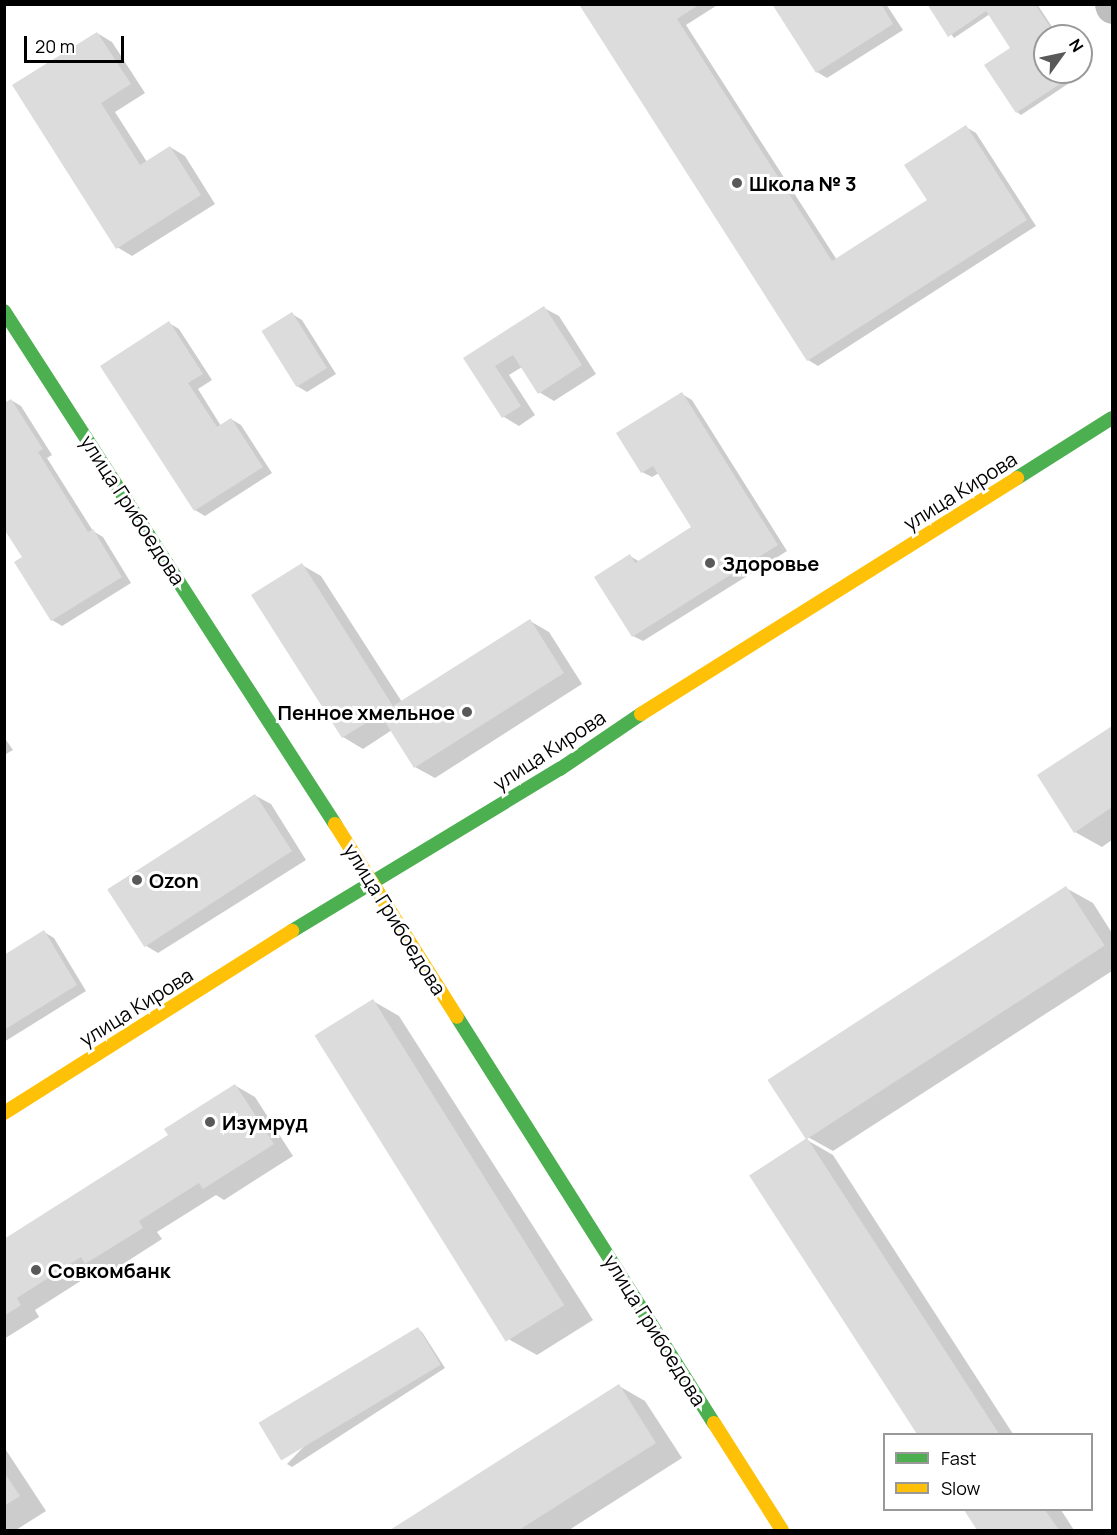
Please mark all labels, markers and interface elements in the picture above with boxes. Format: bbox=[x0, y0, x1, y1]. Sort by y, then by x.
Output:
scale bar bbox=[27, 24, 128, 62]
north arrow bbox=[1033, 24, 1093, 84]
text: 20 m bbox=[35, 34, 75, 58]
text: N bbox=[1064, 34, 1089, 56]
place label: Школа № 3 bbox=[749, 171, 857, 195]
marker: Школа № 3 bbox=[730, 176, 744, 190]
street label: улица Грибоедова bbox=[76, 430, 190, 590]
street label: улица Кирова bbox=[899, 447, 1021, 535]
place label: Здоровье bbox=[722, 551, 819, 575]
marker: Здоровье bbox=[703, 556, 717, 570]
place label: Пенное хмельное bbox=[278, 700, 455, 724]
marker: Пенное хмельное bbox=[460, 705, 474, 719]
street label: улица Кирова bbox=[488, 705, 610, 795]
street label: улица Грибоедова bbox=[339, 839, 451, 999]
place label: Ozon bbox=[149, 868, 199, 892]
marker: Ozon bbox=[130, 873, 144, 887]
street label: улица Кирова bbox=[75, 963, 197, 1051]
place label: Изумруд bbox=[222, 1110, 308, 1134]
marker: Изумруд bbox=[203, 1115, 217, 1129]
street label: улица Грибоедова bbox=[599, 1250, 711, 1410]
place label: Совкомбанк bbox=[48, 1258, 170, 1282]
marker: Совкомбанк bbox=[29, 1263, 43, 1277]
legend bbox=[883, 1433, 1093, 1511]
text: Fast bbox=[941, 1446, 976, 1470]
text: Slow bbox=[941, 1476, 980, 1500]

